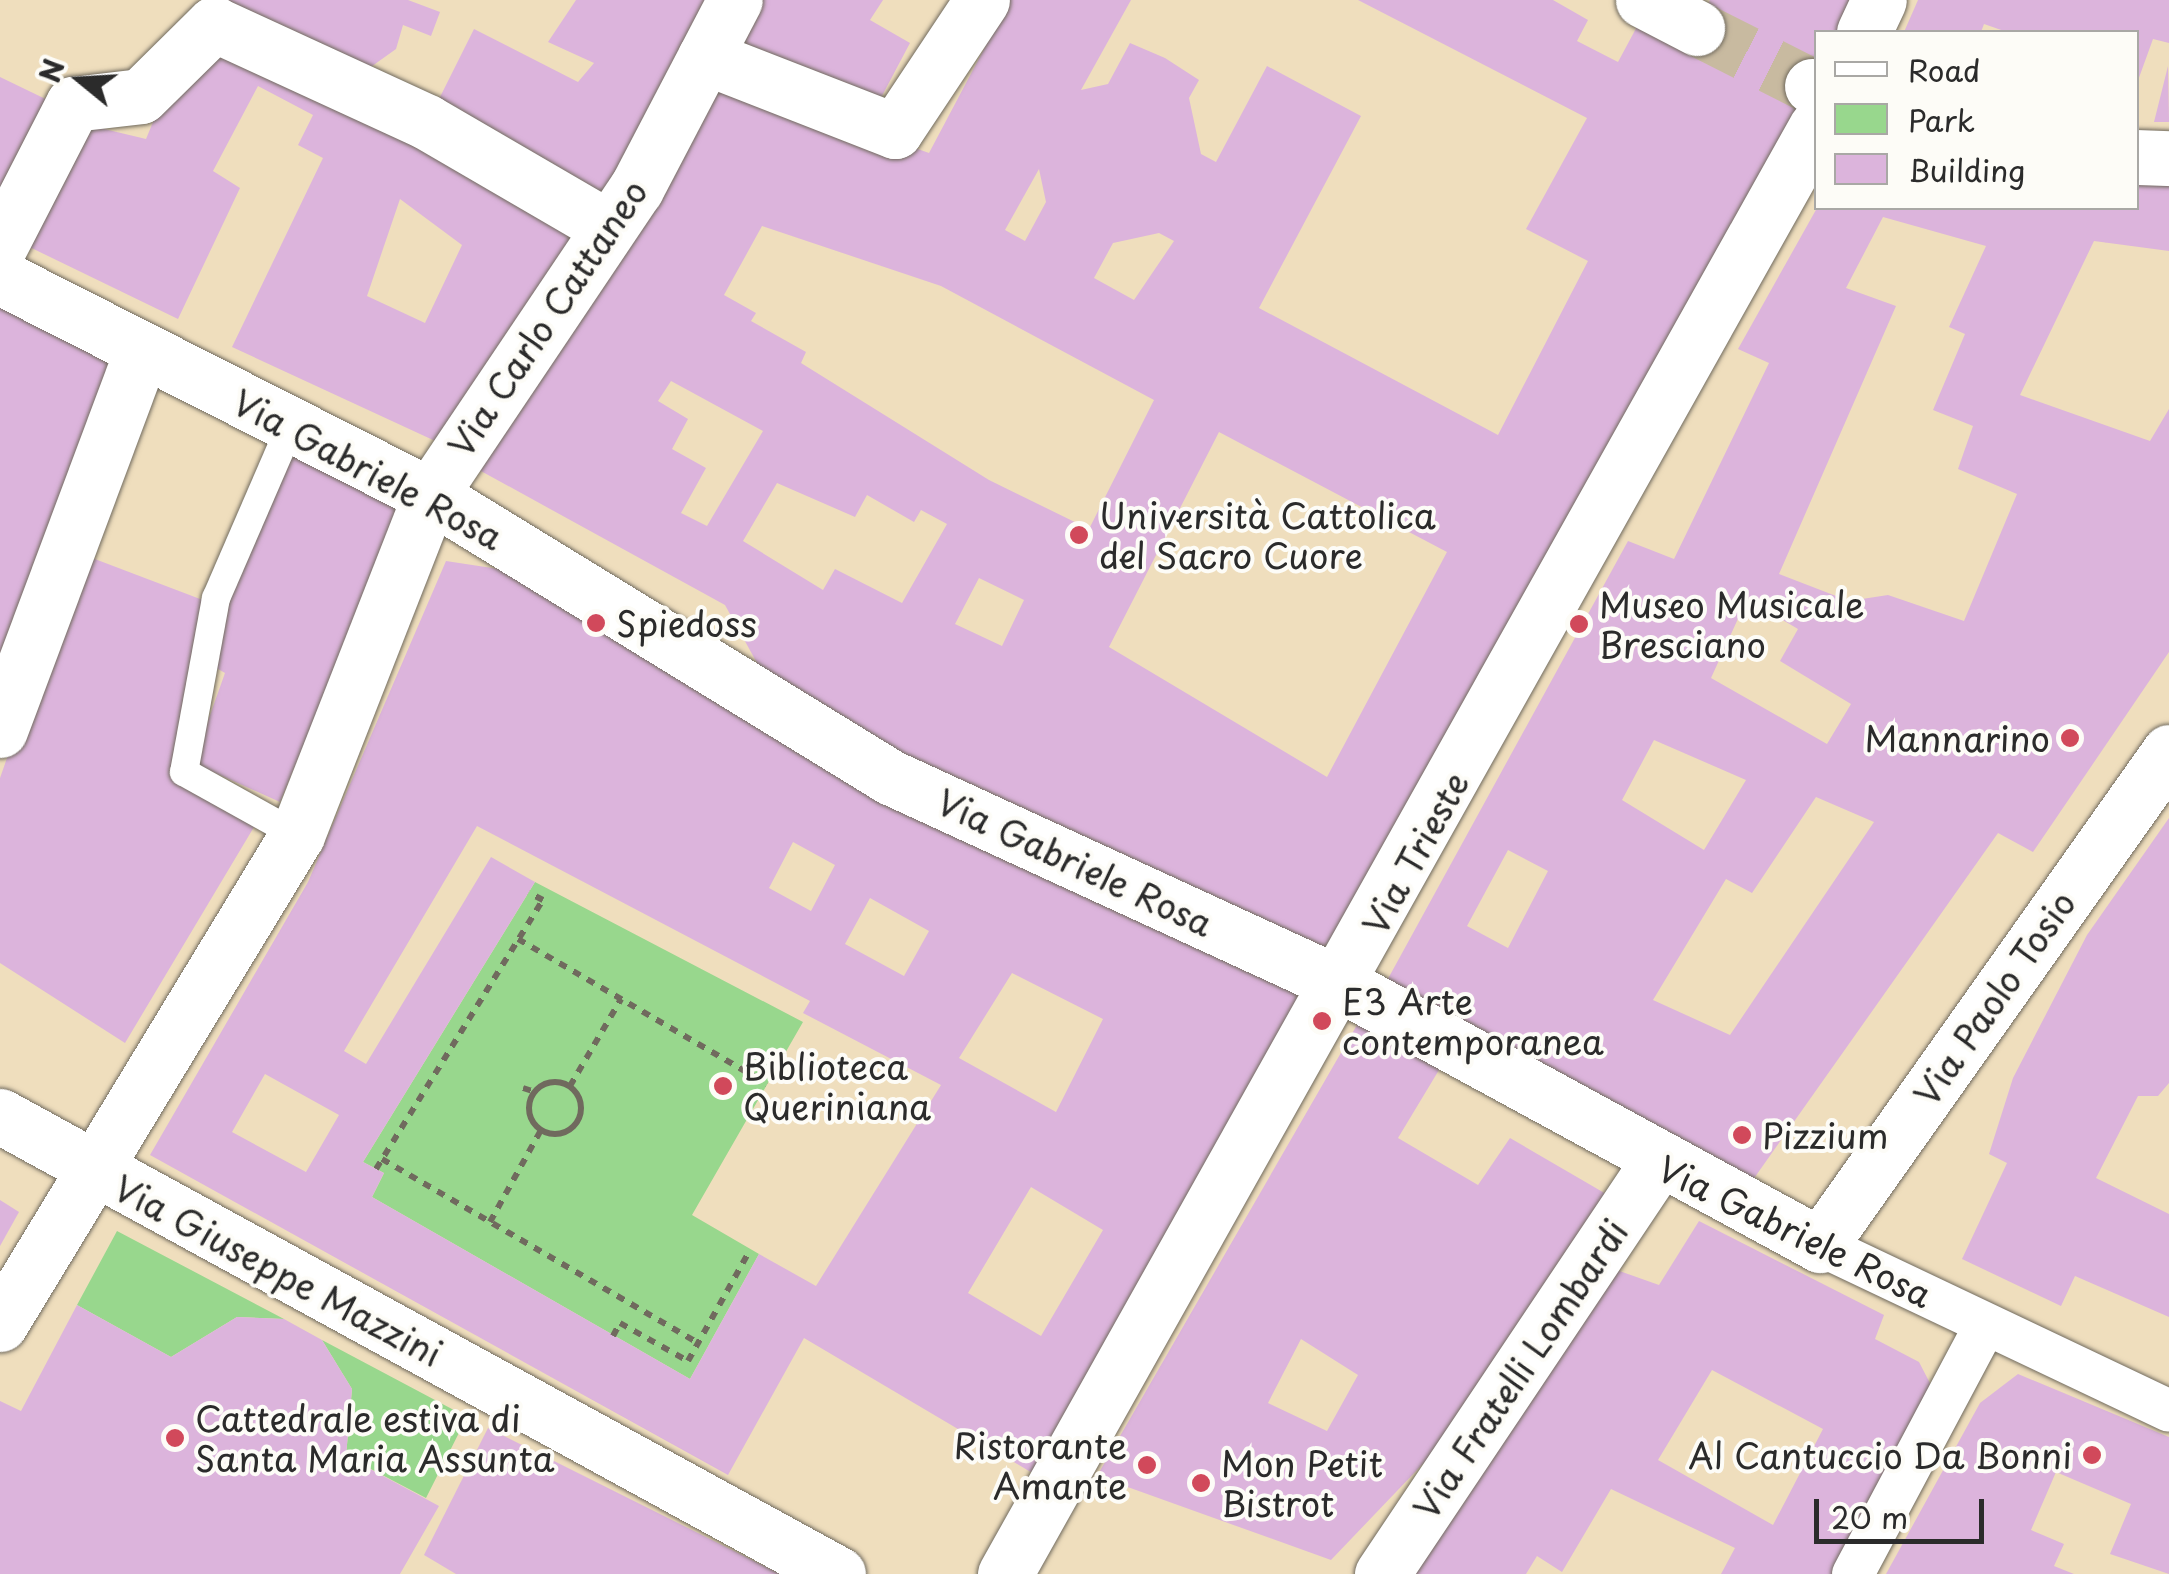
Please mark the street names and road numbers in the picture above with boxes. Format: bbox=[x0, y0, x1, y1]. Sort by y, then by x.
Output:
street label: Via Carlo Cattaneo bbox=[438, 171, 656, 465]
street label: Via Gabriele Rosa bbox=[226, 380, 510, 558]
street label: Via Trieste bbox=[1353, 765, 1477, 941]
street label: Via Gabriele Rosa bbox=[930, 780, 1220, 944]
street label: Via Paolo Tosio bbox=[1905, 883, 2083, 1113]
street label: Via Gabriele Rosa bbox=[1651, 1146, 1939, 1316]
street label: Via Giuseppe Mazzini bbox=[107, 1166, 449, 1374]
street label: Via Fratelli Lombardi bbox=[1404, 1212, 1636, 1526]

